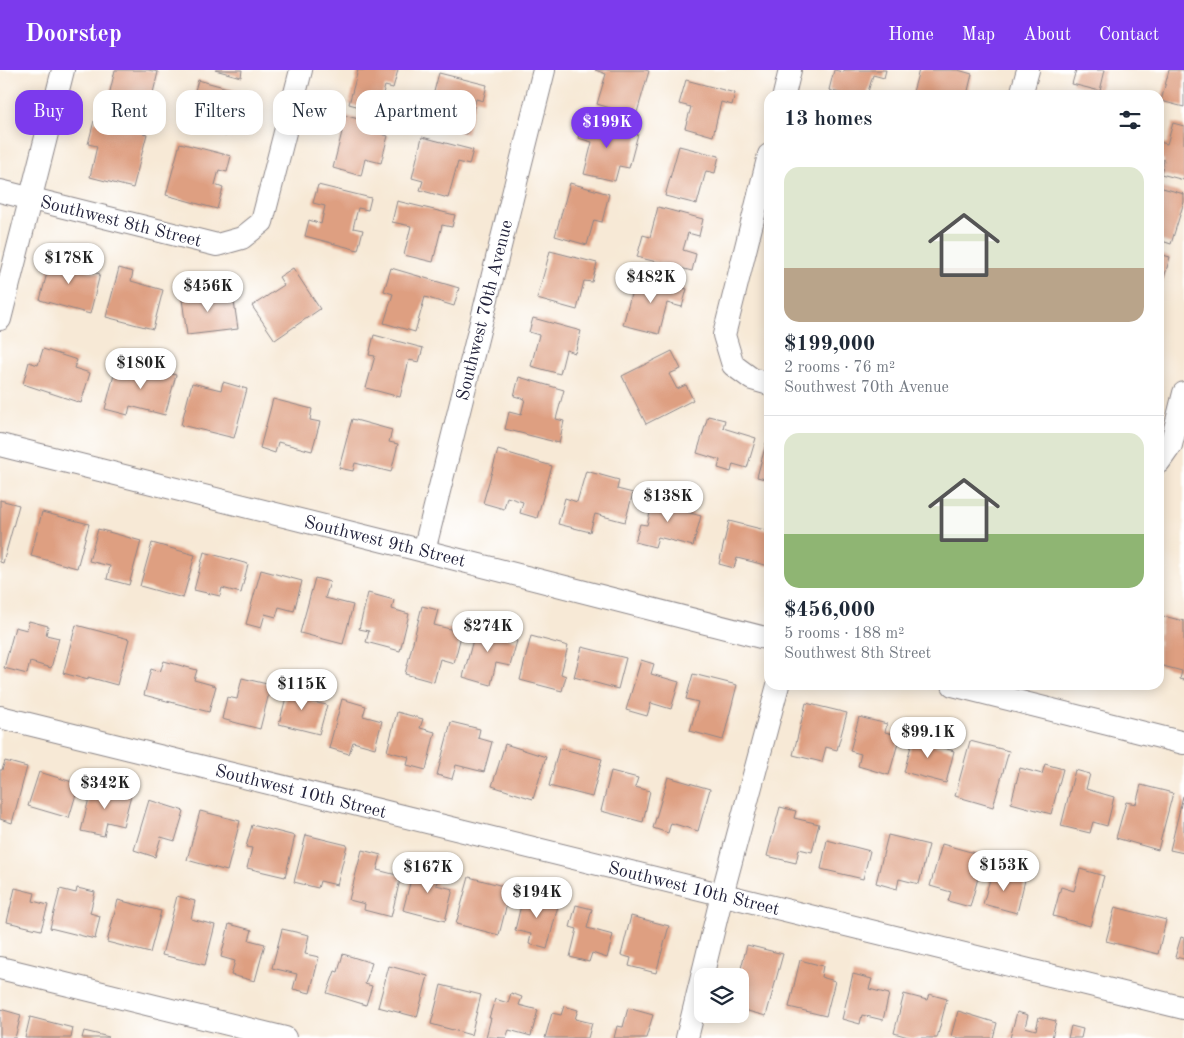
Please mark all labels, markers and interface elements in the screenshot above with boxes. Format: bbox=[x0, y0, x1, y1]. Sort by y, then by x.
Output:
text: Doorstep bbox=[25, 23, 122, 47]
text: Home bbox=[888, 26, 934, 44]
text: Map bbox=[962, 26, 995, 44]
text: About bbox=[1023, 26, 1071, 44]
text: Contact bbox=[1099, 26, 1159, 44]
chip: Buy bbox=[15, 90, 83, 135]
chip: Rent bbox=[93, 90, 166, 135]
chip: Filters bbox=[176, 90, 263, 135]
chip: New bbox=[273, 90, 346, 135]
chip: Apartment bbox=[356, 90, 476, 135]
pin: $199K bbox=[572, 106, 642, 149]
icon: filters bbox=[1116, 106, 1144, 134]
text: 13 homes bbox=[784, 109, 872, 130]
text: $199K bbox=[582, 115, 632, 131]
street label: Southwest 8th Street bbox=[38, 193, 203, 251]
icon: home bbox=[919, 200, 1009, 290]
street label: Southwest 70th Avenue bbox=[454, 218, 516, 402]
pin: $178K bbox=[34, 242, 104, 285]
text: $178K bbox=[44, 251, 94, 267]
pin: $482K bbox=[616, 262, 686, 304]
pin: $456K bbox=[173, 270, 243, 313]
text: $482K bbox=[626, 270, 676, 286]
text: $456K bbox=[183, 279, 233, 295]
text: $199,000 bbox=[784, 334, 875, 355]
pin: $180K bbox=[106, 348, 176, 390]
text: $180K bbox=[116, 356, 166, 372]
text: 2 rooms · 76 m² bbox=[784, 360, 895, 376]
text: Southwest 70th Avenue bbox=[784, 380, 949, 396]
icon: home bbox=[919, 465, 1009, 555]
pin: $138K bbox=[633, 480, 703, 523]
text: $138K bbox=[643, 489, 693, 505]
street label: Southwest 9th Street bbox=[302, 513, 467, 571]
text: $456,000 bbox=[784, 600, 875, 621]
pin: $274K bbox=[453, 610, 523, 653]
text: $274K bbox=[463, 619, 513, 635]
text: 5 rooms · 188 m² bbox=[784, 626, 904, 642]
text: Southwest 8th Street bbox=[784, 646, 931, 662]
pin: $115K bbox=[267, 668, 337, 711]
text: $115K bbox=[277, 677, 327, 693]
pin: $99.1K bbox=[887, 716, 969, 759]
text: $99.1K bbox=[901, 725, 955, 741]
street label: Southwest 10th Street bbox=[213, 762, 388, 822]
pin: $342K bbox=[70, 768, 140, 810]
text: $342K bbox=[80, 776, 130, 792]
pin: $153K bbox=[969, 850, 1039, 892]
pin: $167K bbox=[393, 852, 463, 894]
text: $153K bbox=[979, 858, 1029, 874]
street label: Southwest 10th Street bbox=[606, 859, 781, 919]
text: $167K bbox=[403, 860, 453, 876]
pin: $194K bbox=[502, 876, 572, 919]
text: $194K bbox=[512, 885, 562, 901]
map controls bbox=[694, 968, 749, 1023]
button: layers bbox=[694, 968, 749, 1023]

